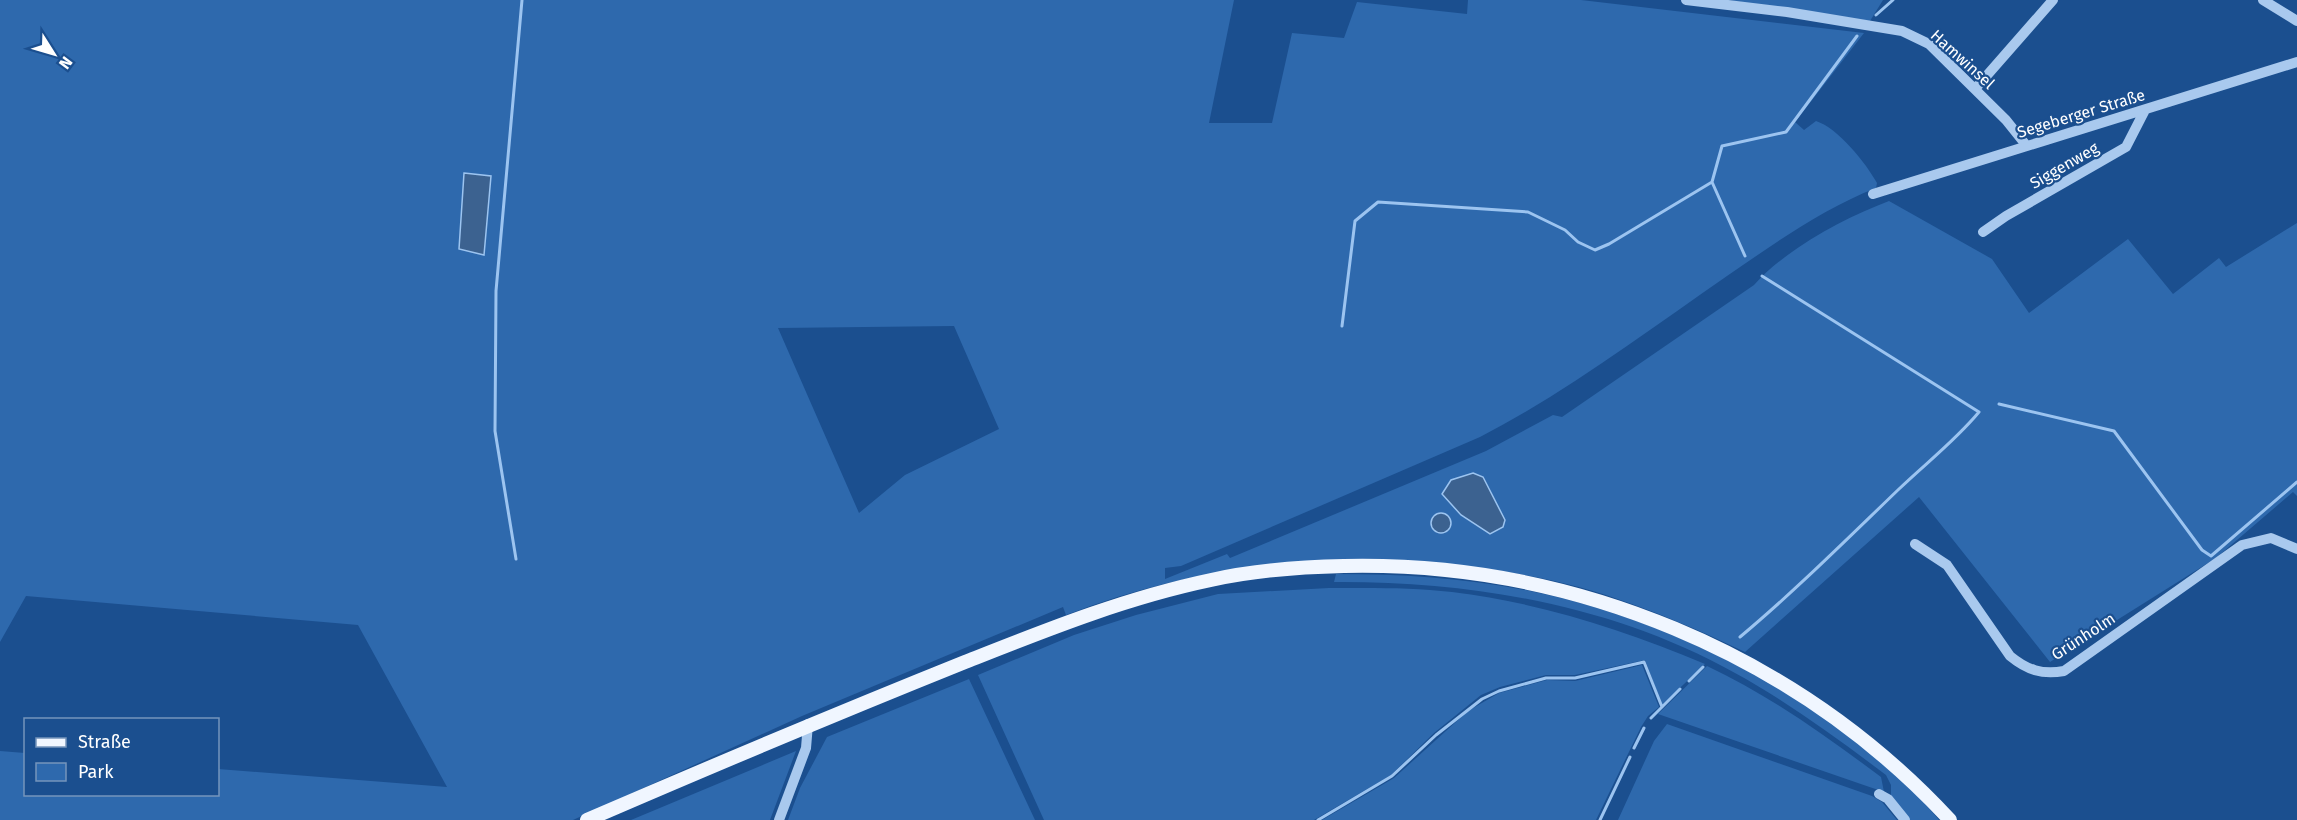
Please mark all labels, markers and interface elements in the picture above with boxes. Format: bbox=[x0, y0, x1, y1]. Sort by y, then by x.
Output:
north arrow bbox=[24, 24, 84, 84]
street label: Hamwinsel bbox=[1927, 26, 1999, 93]
text: N bbox=[55, 53, 76, 73]
street label: Segeberger Straße bbox=[2015, 85, 2147, 142]
street label: Siggenweg bbox=[2026, 138, 2103, 193]
street label: Grünholm bbox=[2048, 609, 2119, 664]
legend bbox=[24, 718, 219, 796]
text: Straße bbox=[78, 731, 131, 753]
text: Park bbox=[78, 761, 114, 783]

